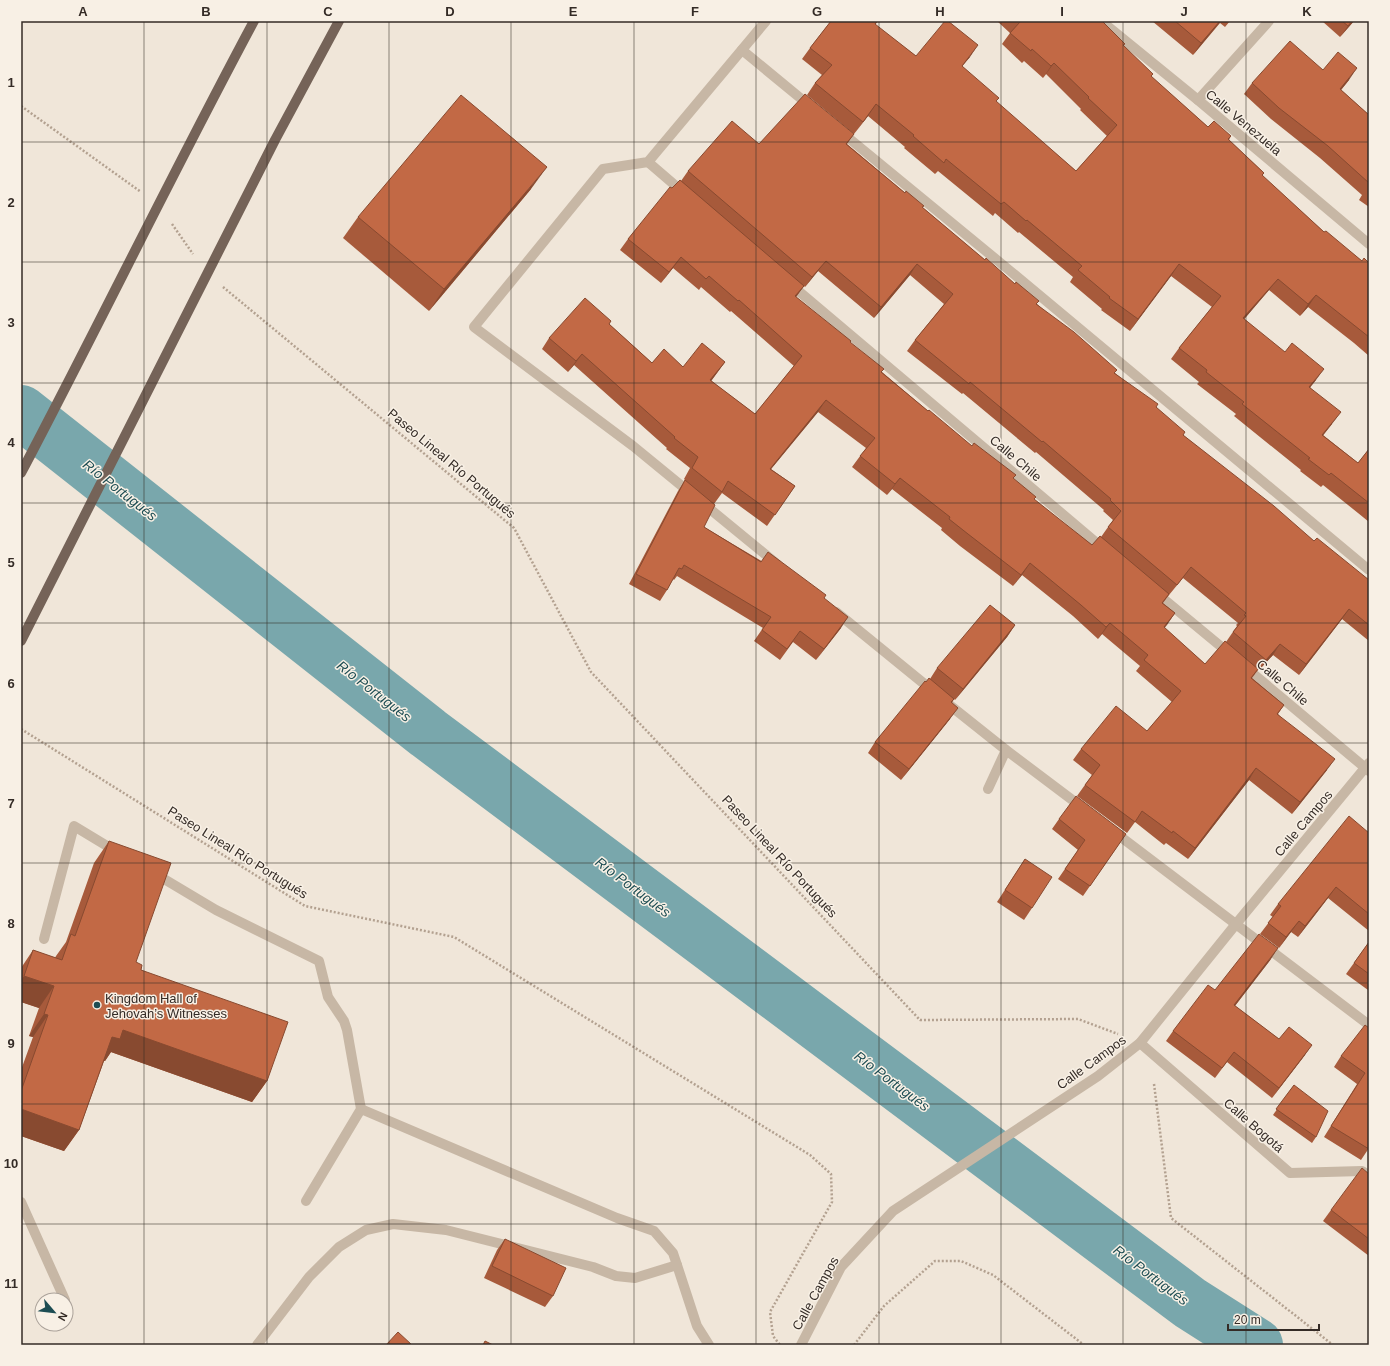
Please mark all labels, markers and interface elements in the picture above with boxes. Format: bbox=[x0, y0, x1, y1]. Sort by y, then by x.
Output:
text: A bbox=[78, 4, 88, 19]
text: B bbox=[201, 4, 211, 19]
text: C bbox=[323, 4, 333, 19]
text: D bbox=[445, 4, 455, 19]
text: E bbox=[569, 4, 578, 19]
text: F bbox=[691, 4, 699, 19]
text: G bbox=[812, 4, 822, 19]
text: H bbox=[935, 4, 945, 19]
text: I bbox=[1060, 4, 1064, 19]
text: J bbox=[1180, 4, 1188, 19]
text: K bbox=[1302, 4, 1312, 19]
text: 1 bbox=[7, 75, 15, 90]
street label: Calle Venezuela bbox=[1203, 86, 1285, 159]
text: 2 bbox=[7, 195, 15, 210]
text: 3 bbox=[7, 315, 15, 330]
street label: Paseo Lineal Río Portugués bbox=[385, 406, 519, 521]
street label: Calle Chile bbox=[987, 432, 1045, 484]
text: 4 bbox=[7, 435, 15, 450]
water label: Río Portugués bbox=[80, 456, 160, 524]
text: 5 bbox=[7, 555, 15, 570]
street label: Calle Chile bbox=[1254, 656, 1312, 708]
water label: Río Portugués bbox=[334, 657, 414, 725]
text: 6 bbox=[7, 676, 15, 691]
street label: Calle Campos bbox=[1271, 787, 1336, 859]
street label: Paseo Lineal Río Portugués bbox=[719, 792, 841, 921]
text: 7 bbox=[7, 796, 15, 811]
street label: Paseo Lineal Río Portugués bbox=[165, 803, 311, 902]
water label: Río Portugués bbox=[592, 854, 674, 920]
text: 8 bbox=[7, 916, 15, 931]
place label: Kingdom Hall of Jehovah’s Witnesses bbox=[105, 991, 227, 1021]
marker: Kingdom Hall of Jehovah’s Witnesses bbox=[92, 1000, 102, 1010]
street label: Calle Campos bbox=[1054, 1032, 1129, 1092]
text: 9 bbox=[7, 1036, 15, 1051]
water label: Río Portugués bbox=[851, 1048, 933, 1114]
street label: Calle Bogotá bbox=[1221, 1095, 1287, 1156]
text: 10 bbox=[4, 1156, 18, 1171]
water label: Río Portugués bbox=[1110, 1242, 1192, 1308]
street label: Calle Campos bbox=[789, 1253, 842, 1333]
text: 11 bbox=[4, 1276, 18, 1291]
north arrow bbox=[34, 1292, 74, 1332]
scale bar bbox=[1228, 1306, 1319, 1332]
text: N bbox=[56, 1310, 70, 1323]
text: 20 m bbox=[1234, 1313, 1261, 1327]

